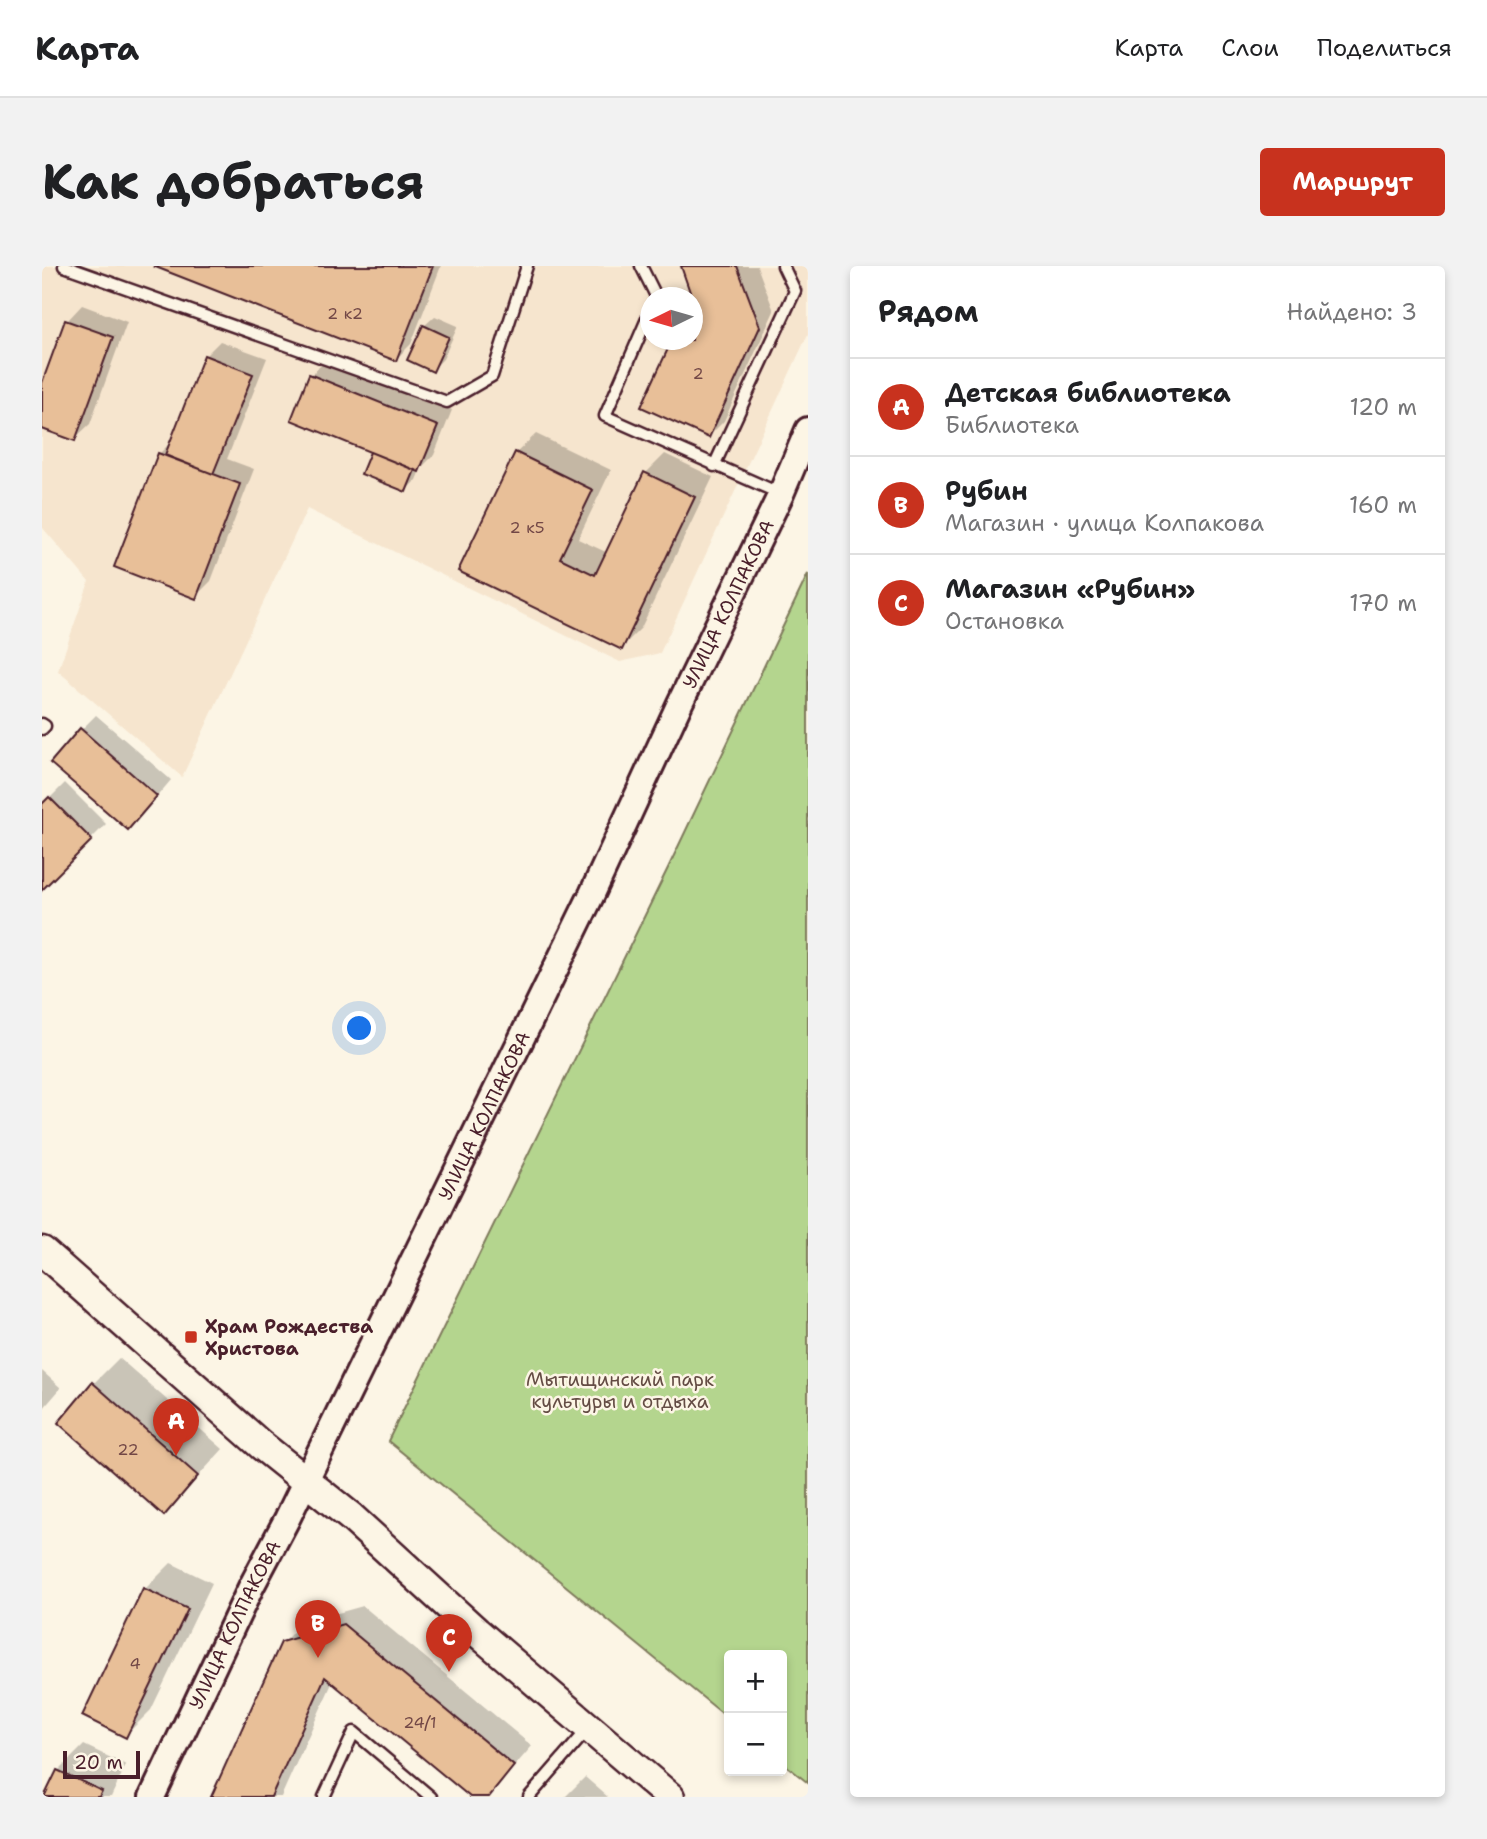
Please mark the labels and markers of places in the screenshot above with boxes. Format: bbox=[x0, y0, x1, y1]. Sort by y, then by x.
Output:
place label: Храм Рождества Христова bbox=[205, 1314, 373, 1361]
marker: Храм Рождества Христова bbox=[183, 1329, 199, 1345]
pin: A bbox=[153, 1398, 199, 1456]
pin: B bbox=[295, 1600, 341, 1658]
pin: C bbox=[426, 1614, 472, 1672]

